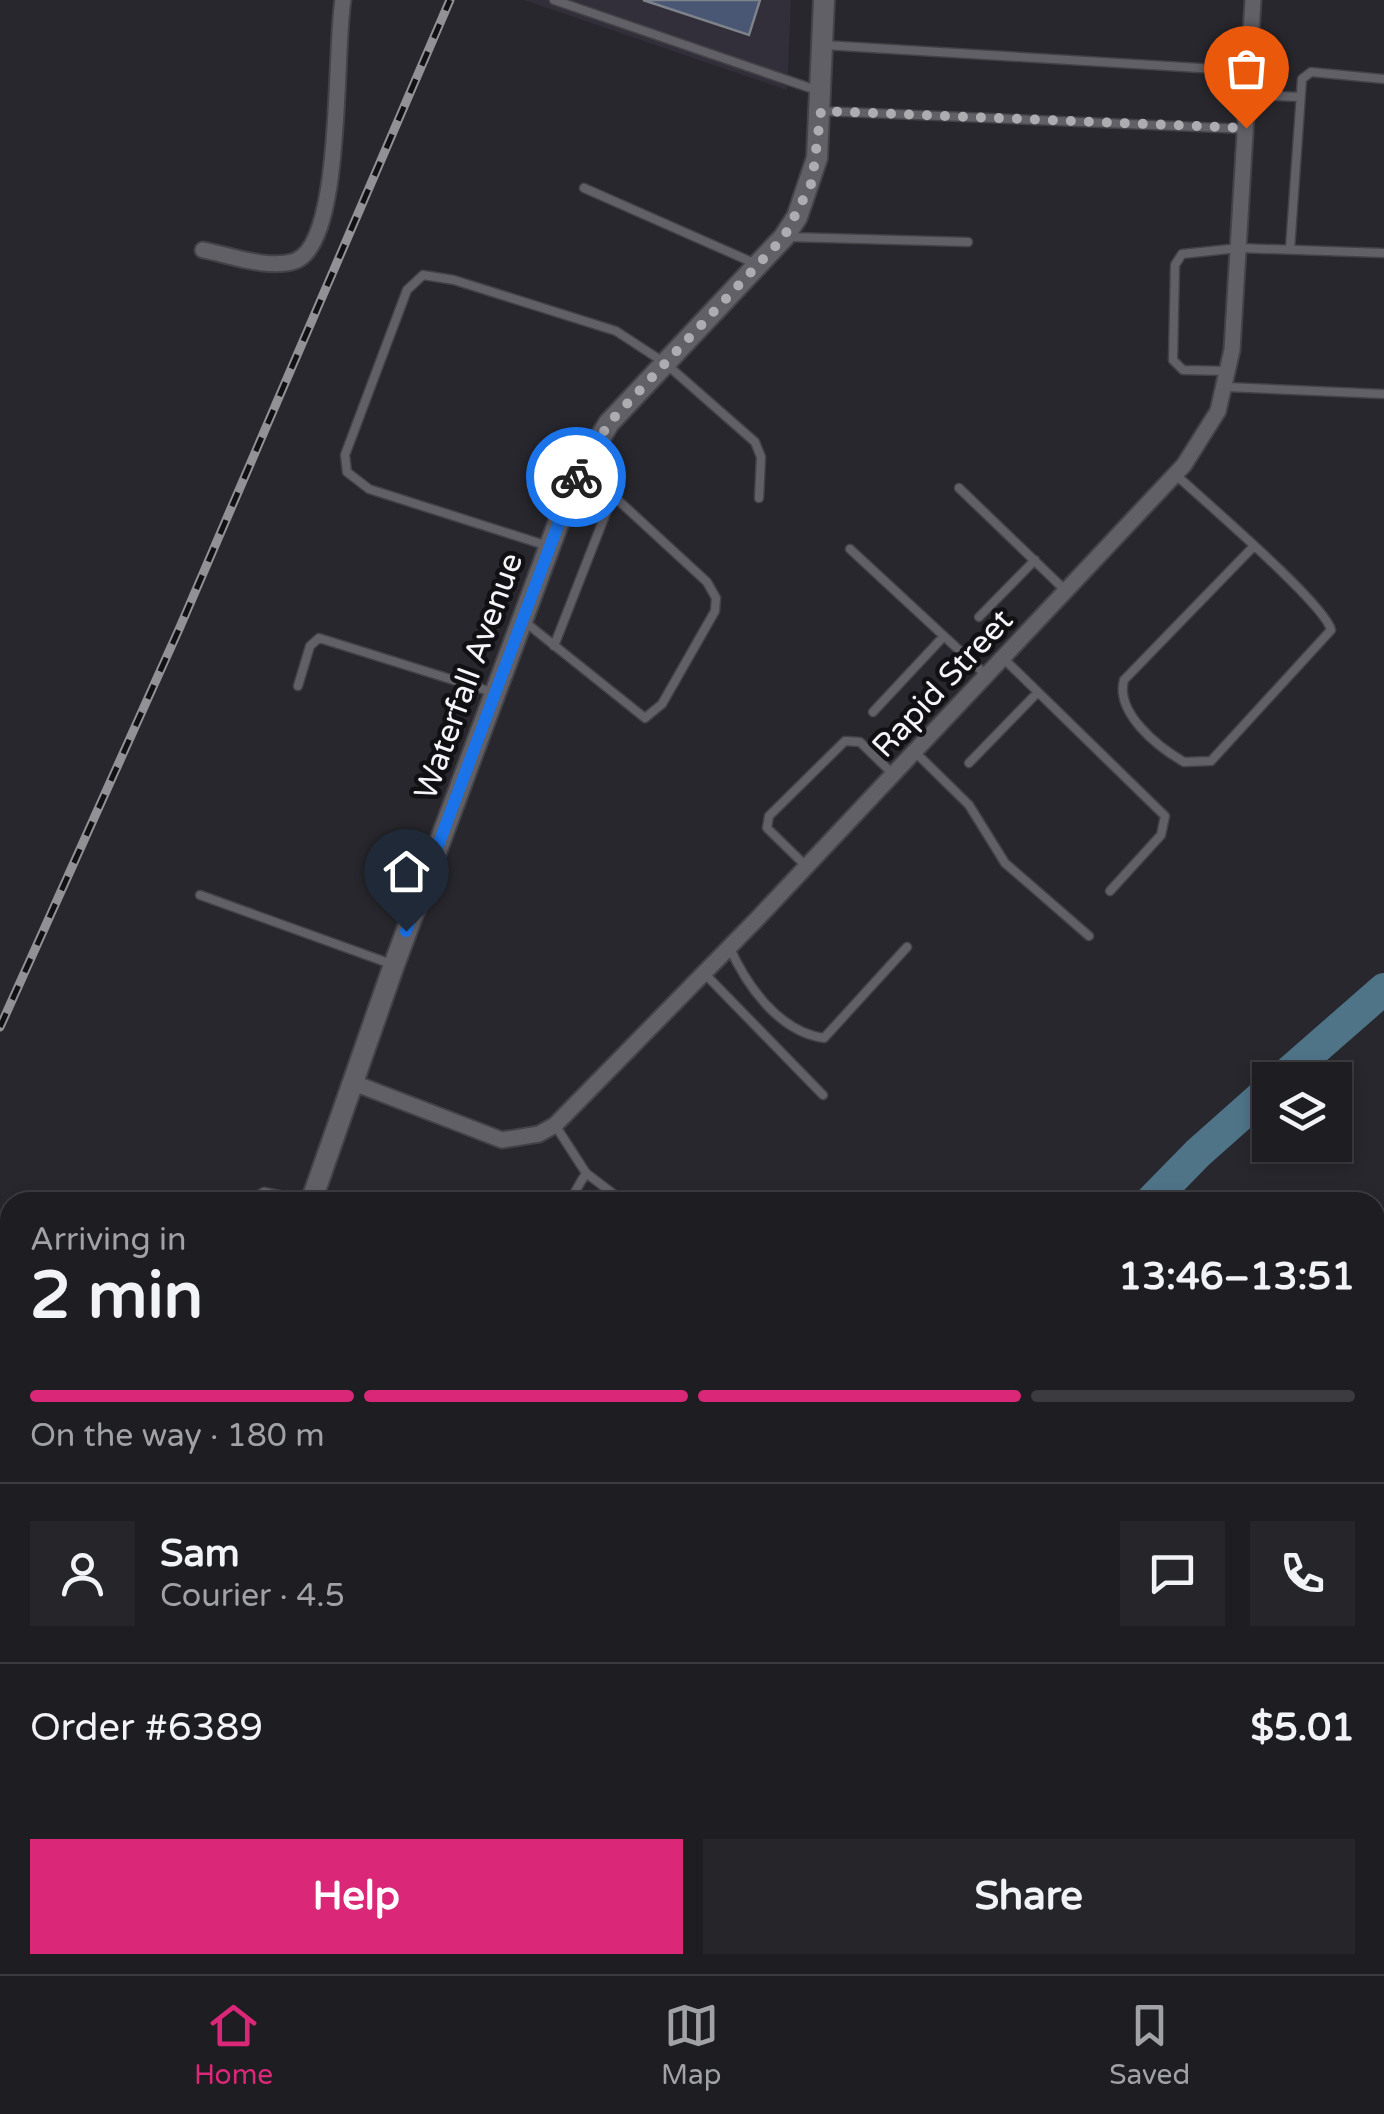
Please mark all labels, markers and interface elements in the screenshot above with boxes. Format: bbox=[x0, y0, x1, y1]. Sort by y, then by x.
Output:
pin bbox=[1204, 26, 1289, 129]
icon: bag bbox=[1219, 41, 1274, 96]
courier bbox=[526, 427, 626, 527]
icon: bike bbox=[549, 450, 604, 505]
street label: Waterfall Avenue bbox=[407, 548, 531, 805]
street label: Rapid Street bbox=[864, 602, 1021, 766]
pin bbox=[364, 829, 449, 932]
icon: home bbox=[379, 844, 434, 899]
map controls bbox=[1252, 1062, 1352, 1162]
button: layers bbox=[1252, 1062, 1352, 1162]
text: Arriving in bbox=[30, 1221, 187, 1259]
text: 13:46–13:51 bbox=[1118, 1254, 1355, 1300]
text: 2 min bbox=[30, 1257, 203, 1336]
text: On the way · 180 m bbox=[30, 1417, 325, 1455]
button: person bbox=[30, 1521, 135, 1626]
button: chat bbox=[1120, 1521, 1225, 1626]
button: phone bbox=[1250, 1521, 1355, 1626]
text: Sam bbox=[160, 1531, 240, 1577]
text: Courier · 4.5 bbox=[160, 1577, 345, 1615]
text: Order #6389 bbox=[30, 1705, 263, 1751]
text: $5.01 bbox=[1250, 1705, 1355, 1751]
button: Help bbox=[30, 1839, 683, 1954]
button: Share bbox=[703, 1839, 1355, 1954]
tab: Home bbox=[194, 1998, 273, 2092]
tab: Map bbox=[661, 1998, 721, 2092]
tab: Saved bbox=[1109, 1998, 1190, 2092]

